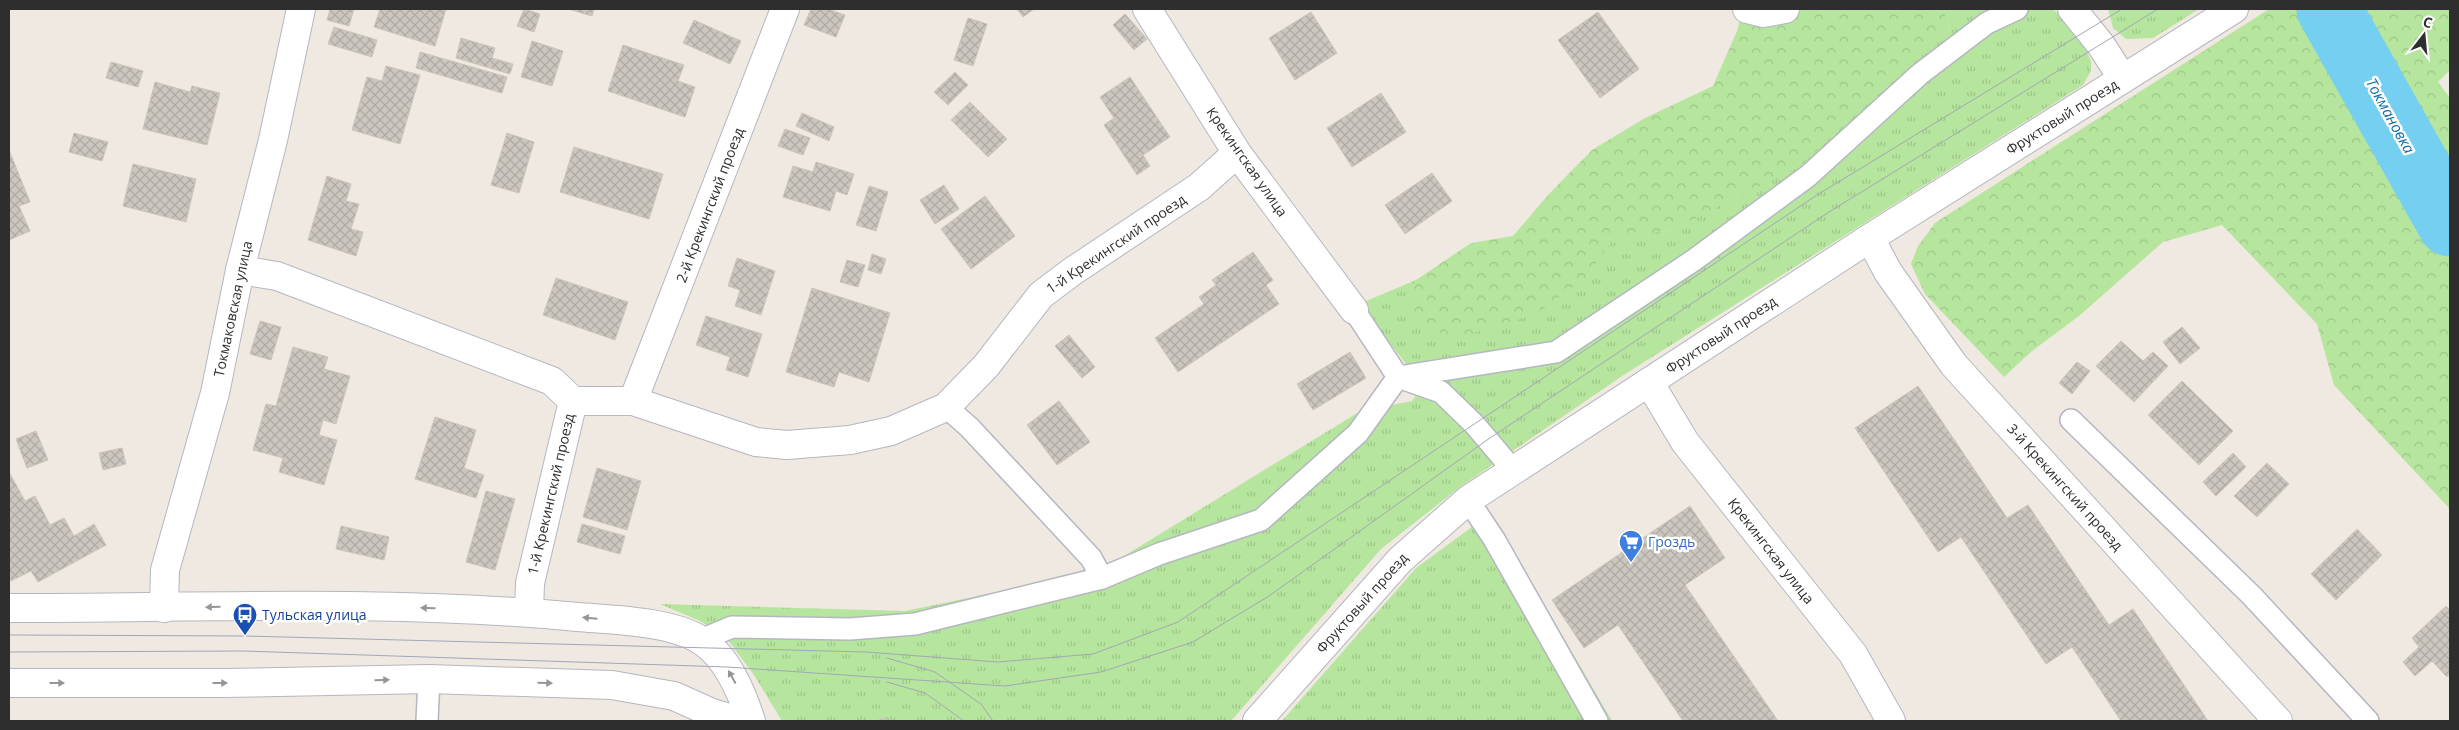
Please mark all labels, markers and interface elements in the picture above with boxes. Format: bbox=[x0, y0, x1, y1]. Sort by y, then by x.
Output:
north arrow bbox=[2399, 10, 2449, 60]
text: С bbox=[2421, 12, 2435, 32]
street label: Фруктовый проезд bbox=[2002, 74, 2121, 159]
water label: Токмановка bbox=[2362, 74, 2420, 157]
street label: Крекингская улица bbox=[1202, 103, 1292, 220]
street label: 2-й Крекингский проезд bbox=[671, 125, 748, 285]
street label: 1-й Крекингский проезд bbox=[1042, 190, 1189, 298]
street label: Токмаковская улица bbox=[209, 239, 256, 379]
street label: Фруктовый проезд bbox=[1662, 292, 1780, 378]
street label: 1-й Крекингский проезд bbox=[523, 411, 578, 576]
street label: 3-й Крекингский проезд bbox=[2003, 419, 2128, 554]
street label: Крекингская улица bbox=[1724, 494, 1819, 608]
supermarket icon: Гроздь bbox=[1618, 529, 1644, 563]
place label: Гроздь bbox=[1648, 532, 1695, 551]
street label: Фруктовый проезд bbox=[1312, 549, 1412, 657]
bus stop icon: Тульская улица bbox=[232, 602, 258, 636]
one-way arrow bbox=[204, 603, 220, 611]
one-way arrow bbox=[419, 604, 435, 612]
place label: Тульская улица bbox=[262, 605, 367, 624]
one-way arrow bbox=[582, 614, 598, 622]
one-way arrow bbox=[728, 669, 736, 684]
one-way arrow bbox=[375, 676, 391, 684]
one-way arrow bbox=[50, 679, 66, 687]
one-way arrow bbox=[212, 679, 228, 687]
one-way arrow bbox=[537, 679, 553, 687]

